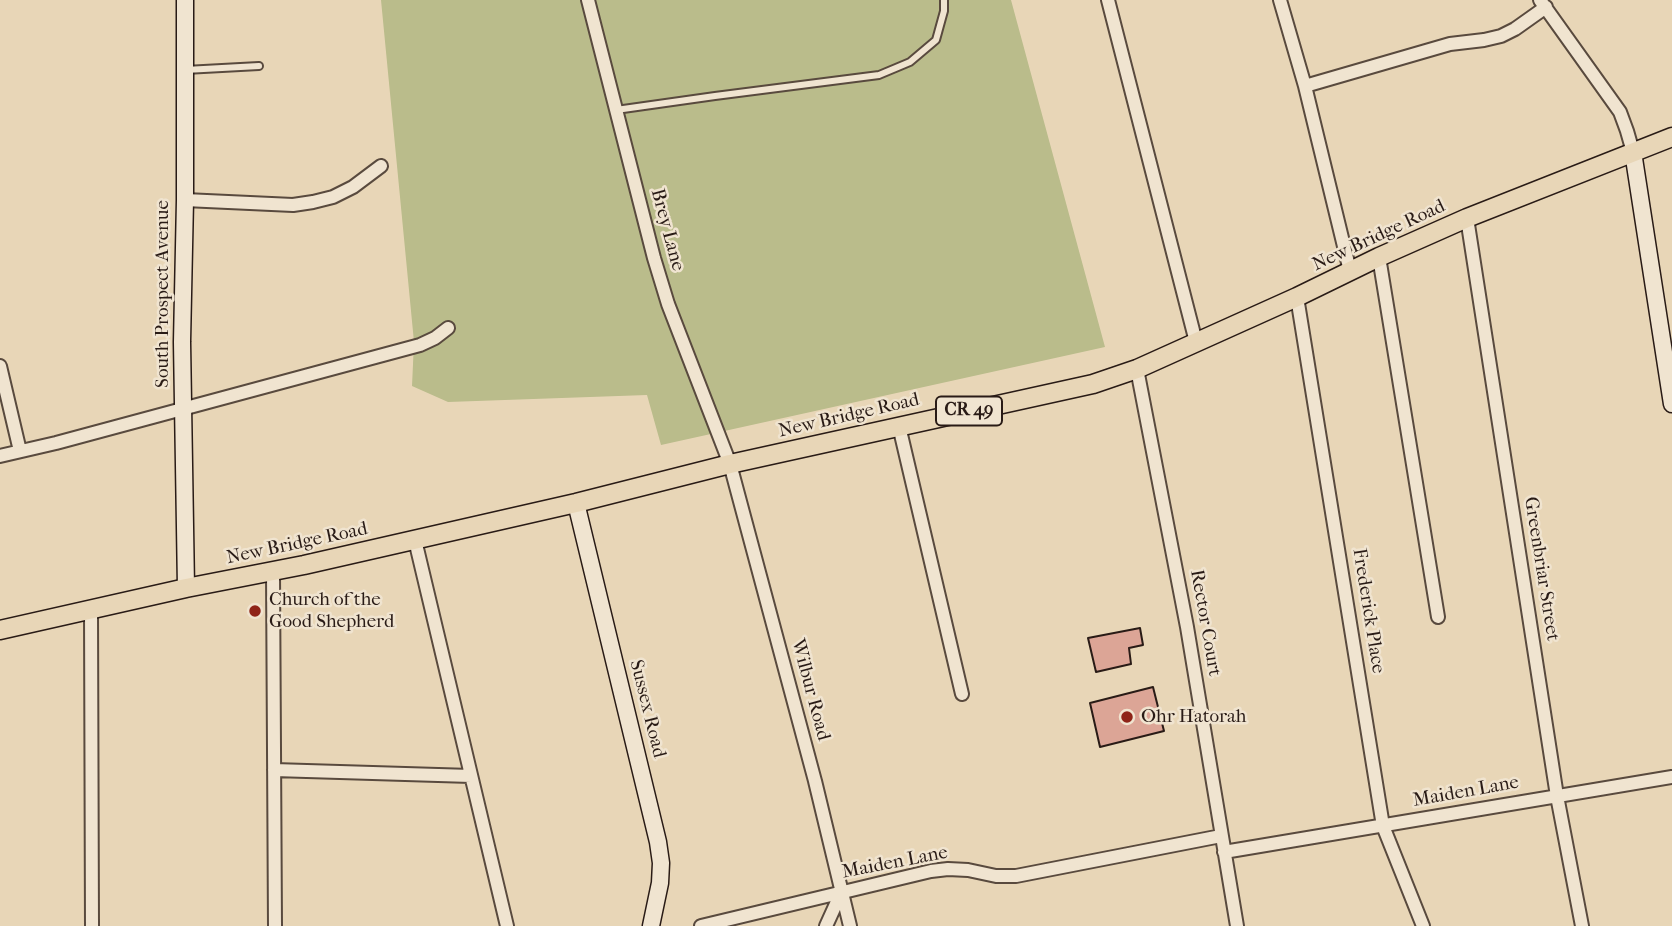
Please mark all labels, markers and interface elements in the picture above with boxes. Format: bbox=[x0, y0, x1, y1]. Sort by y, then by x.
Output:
street label: Brey Lane bbox=[645, 186, 689, 274]
street label: New Bridge Road bbox=[1309, 195, 1449, 277]
street label: South Prospect Avenue bbox=[152, 200, 174, 388]
street label: New Bridge Road bbox=[776, 389, 922, 443]
road number: CR 49 bbox=[936, 396, 1002, 426]
street label: Greenbriar Street bbox=[1518, 495, 1564, 643]
street label: New Bridge Road bbox=[224, 518, 370, 570]
street label: Frederick Place bbox=[1347, 547, 1389, 675]
street label: Rector Court bbox=[1184, 568, 1226, 678]
place label: Church of the Good Shepherd bbox=[269, 589, 394, 633]
marker: Church of the Good Shepherd bbox=[247, 603, 263, 619]
street label: Wilbur Road bbox=[785, 637, 835, 743]
street label: Sussex Road bbox=[624, 658, 670, 760]
place label: Ohr Hatorah bbox=[1141, 706, 1247, 728]
marker: Ohr Hatorah bbox=[1119, 709, 1135, 725]
street label: Maiden Lane bbox=[1411, 771, 1521, 813]
street label: Maiden Lane bbox=[840, 842, 950, 884]

